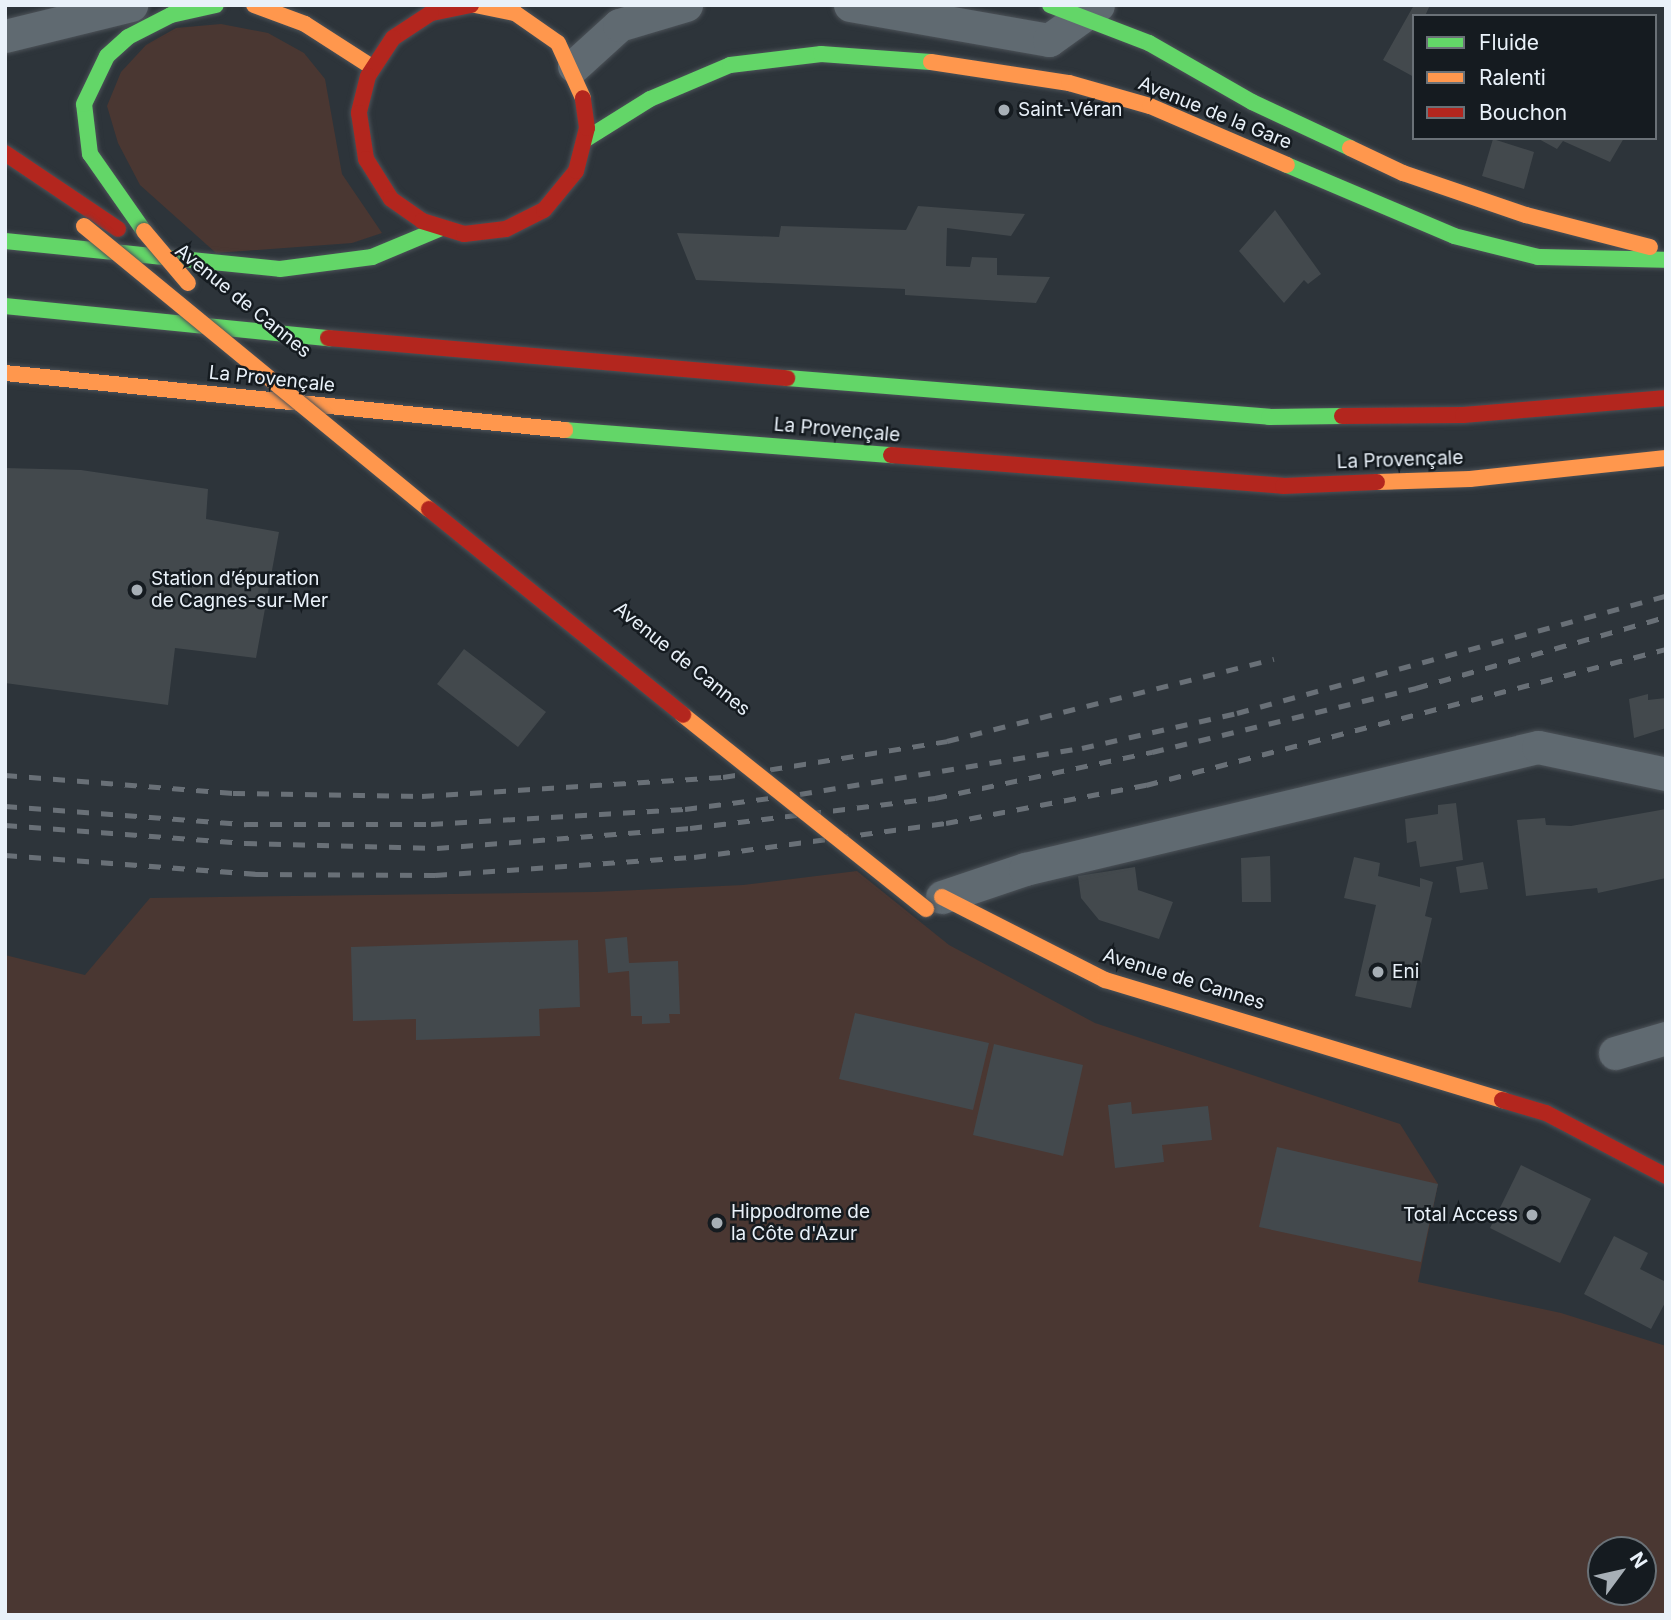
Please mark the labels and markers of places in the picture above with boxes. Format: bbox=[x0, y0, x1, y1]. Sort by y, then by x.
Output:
place label: Saint-Véran bbox=[1018, 99, 1123, 121]
marker: Saint-Véran bbox=[996, 102, 1012, 118]
place label: Station d’épuration de Cagnes-sur-Mer bbox=[151, 568, 328, 612]
marker: Station d’épuration de Cagnes-sur-Mer bbox=[129, 582, 145, 598]
place label: Eni bbox=[1392, 961, 1419, 983]
marker: Eni bbox=[1370, 964, 1386, 980]
place label: Hippodrome de la Côte d'Azur bbox=[731, 1201, 870, 1245]
place label: Total Access bbox=[1403, 1204, 1518, 1226]
marker: Total Access bbox=[1524, 1207, 1540, 1223]
marker: Hippodrome de la Côte d'Azur bbox=[709, 1215, 725, 1231]

